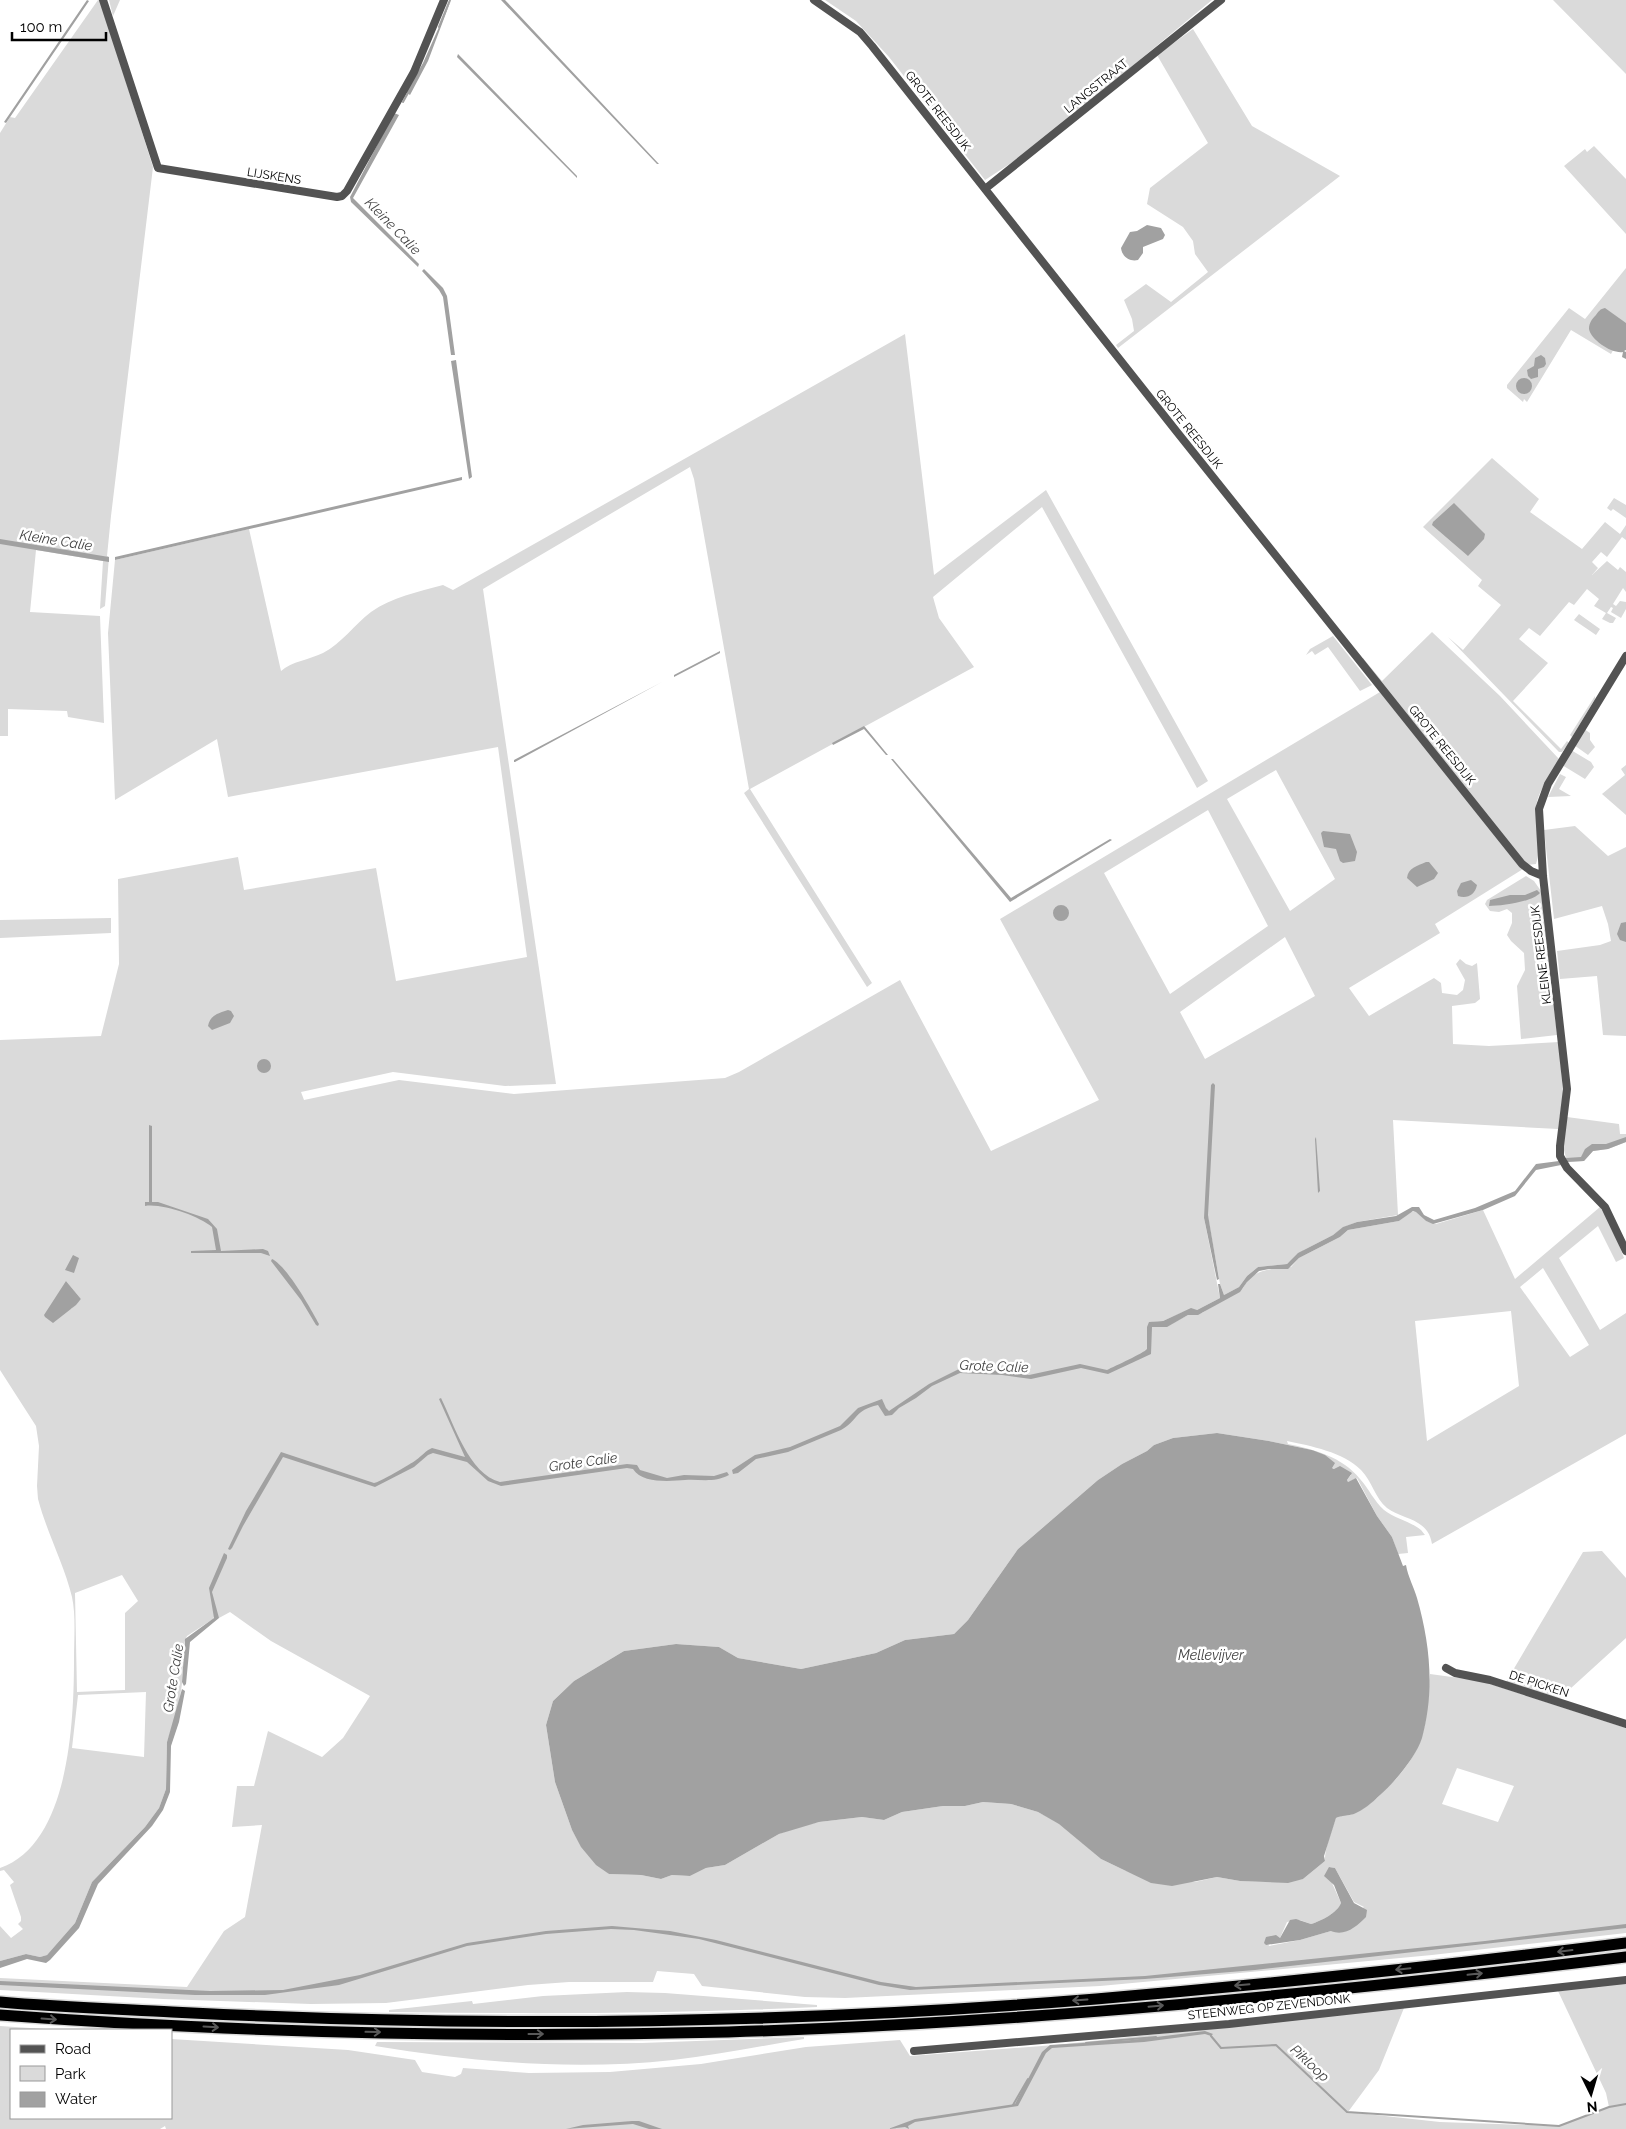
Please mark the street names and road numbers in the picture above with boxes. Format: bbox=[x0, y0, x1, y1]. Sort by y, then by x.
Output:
street label: LANGSTRAAT bbox=[1061, 56, 1131, 116]
street label: GROTE REESDIJK bbox=[902, 68, 974, 154]
street label: LIJSKENS bbox=[246, 165, 302, 187]
street label: GROTE REESDIJK bbox=[1153, 387, 1225, 472]
street label: GROTE REESDIJK bbox=[1406, 703, 1478, 788]
street label: KLEINE REESDIJK bbox=[1528, 905, 1554, 1005]
street label: DE PICKEN bbox=[1507, 1668, 1571, 1700]
street label: STEENWEG OP ZEVENDONK bbox=[1187, 1991, 1351, 2022]

